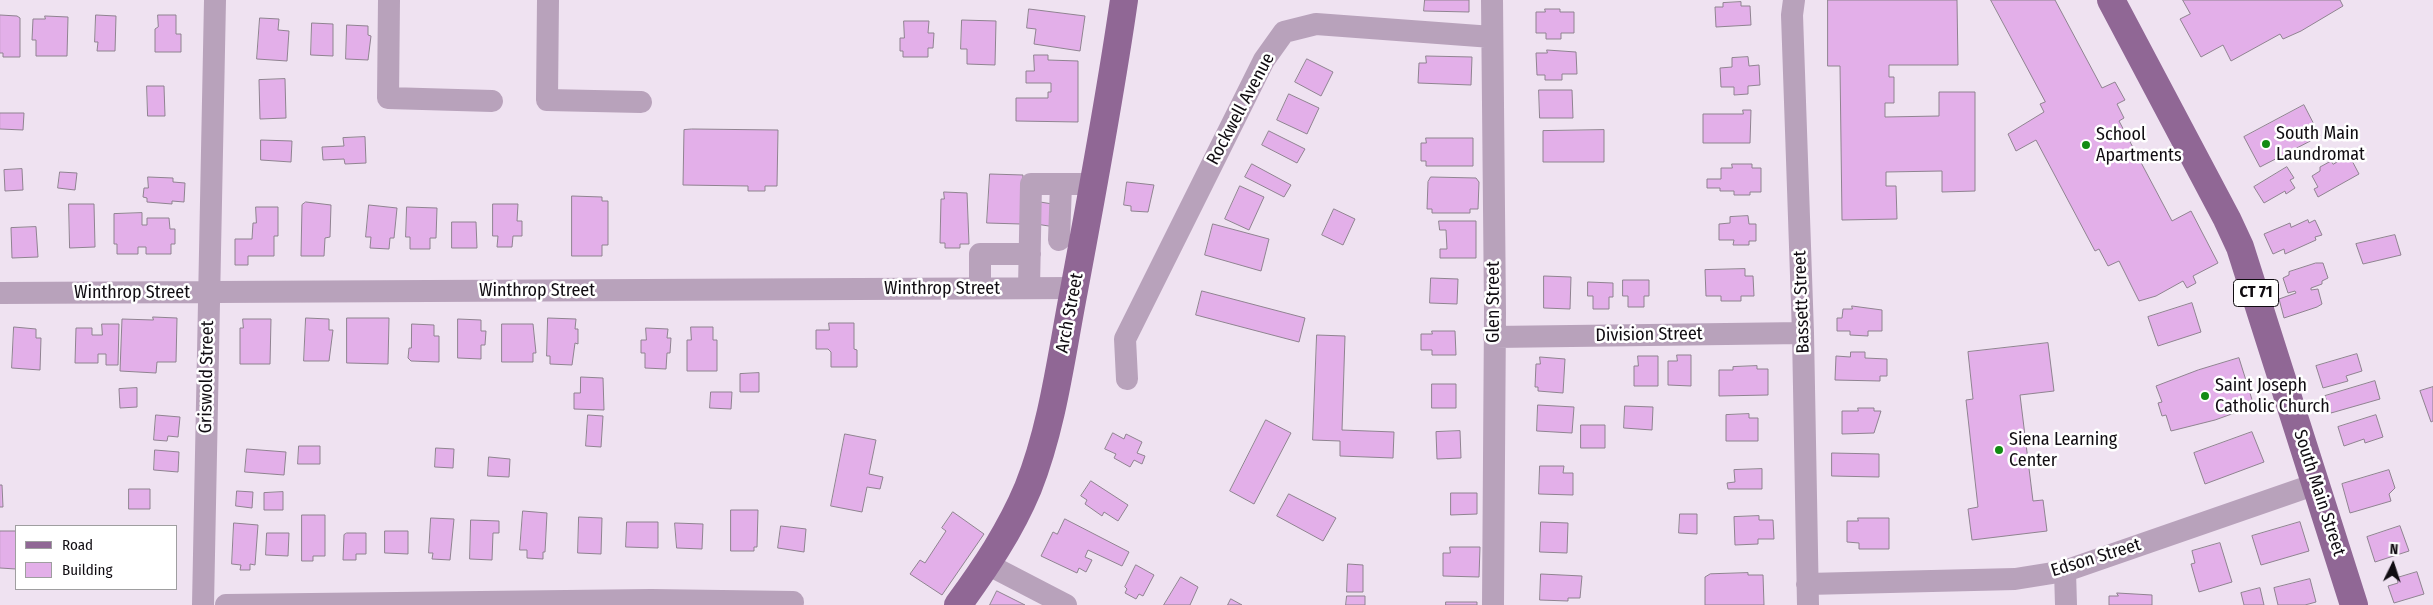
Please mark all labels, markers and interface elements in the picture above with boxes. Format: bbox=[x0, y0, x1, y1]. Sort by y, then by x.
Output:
street label: Rockwell Avenue bbox=[1202, 49, 1280, 169]
place label: South Main Laundromat bbox=[2276, 123, 2365, 166]
place label: School Apartments bbox=[2096, 124, 2182, 166]
marker: South Main Laundromat bbox=[2260, 138, 2272, 150]
marker: School Apartments bbox=[2080, 139, 2092, 151]
street label: Bassett Street bbox=[1789, 250, 1815, 354]
street label: Glen Street bbox=[1483, 261, 1505, 343]
street label: Arch Street bbox=[1052, 271, 1088, 355]
street label: Winthrop Street bbox=[884, 278, 1000, 300]
street label: Winthrop Street bbox=[479, 280, 595, 302]
road number: CT 71 bbox=[2234, 280, 2278, 306]
street label: Winthrop Street bbox=[74, 282, 190, 304]
street label: Griswold Street bbox=[195, 320, 219, 434]
street label: Division Street bbox=[1595, 323, 1703, 347]
place label: Saint Joseph Catholic Church bbox=[2215, 375, 2330, 418]
marker: Saint Joseph Catholic Church bbox=[2199, 390, 2211, 402]
street label: South Main Street bbox=[2288, 427, 2350, 559]
place label: Siena Learning Center bbox=[2009, 429, 2117, 472]
marker: Siena Learning Center bbox=[1993, 444, 2005, 456]
legend bbox=[15, 525, 178, 590]
street label: Edson Street bbox=[2048, 534, 2144, 582]
text: Road bbox=[62, 536, 93, 554]
north arrow bbox=[2368, 540, 2418, 590]
text: N bbox=[2389, 541, 2399, 558]
text: Building bbox=[62, 561, 113, 579]

